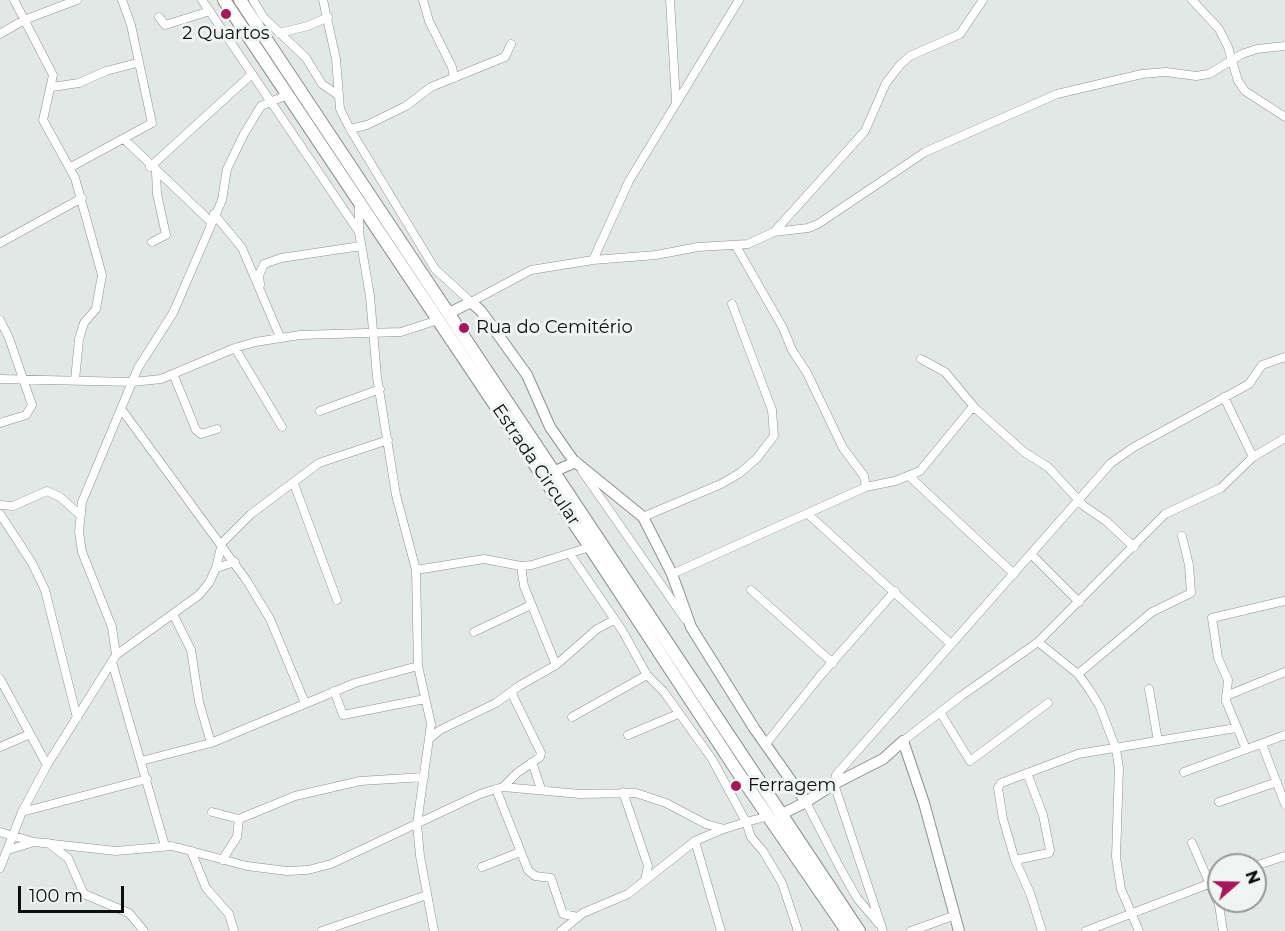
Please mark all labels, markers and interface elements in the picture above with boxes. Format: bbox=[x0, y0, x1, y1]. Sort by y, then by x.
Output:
marker: 2 Quartos bbox=[219, 7, 233, 21]
place label: 2 Quartos bbox=[182, 23, 270, 45]
place label: Rua do Cemitério bbox=[476, 317, 633, 339]
marker: Rua do Cemitério bbox=[457, 321, 471, 335]
street label: Estrada Circular bbox=[487, 400, 585, 530]
place label: Ferragem bbox=[748, 775, 836, 797]
marker: Ferragem bbox=[729, 779, 743, 793]
north arrow bbox=[1207, 853, 1267, 913]
text: N bbox=[1241, 868, 1264, 887]
scale bar bbox=[21, 874, 128, 912]
text: 100 m bbox=[29, 885, 83, 907]

